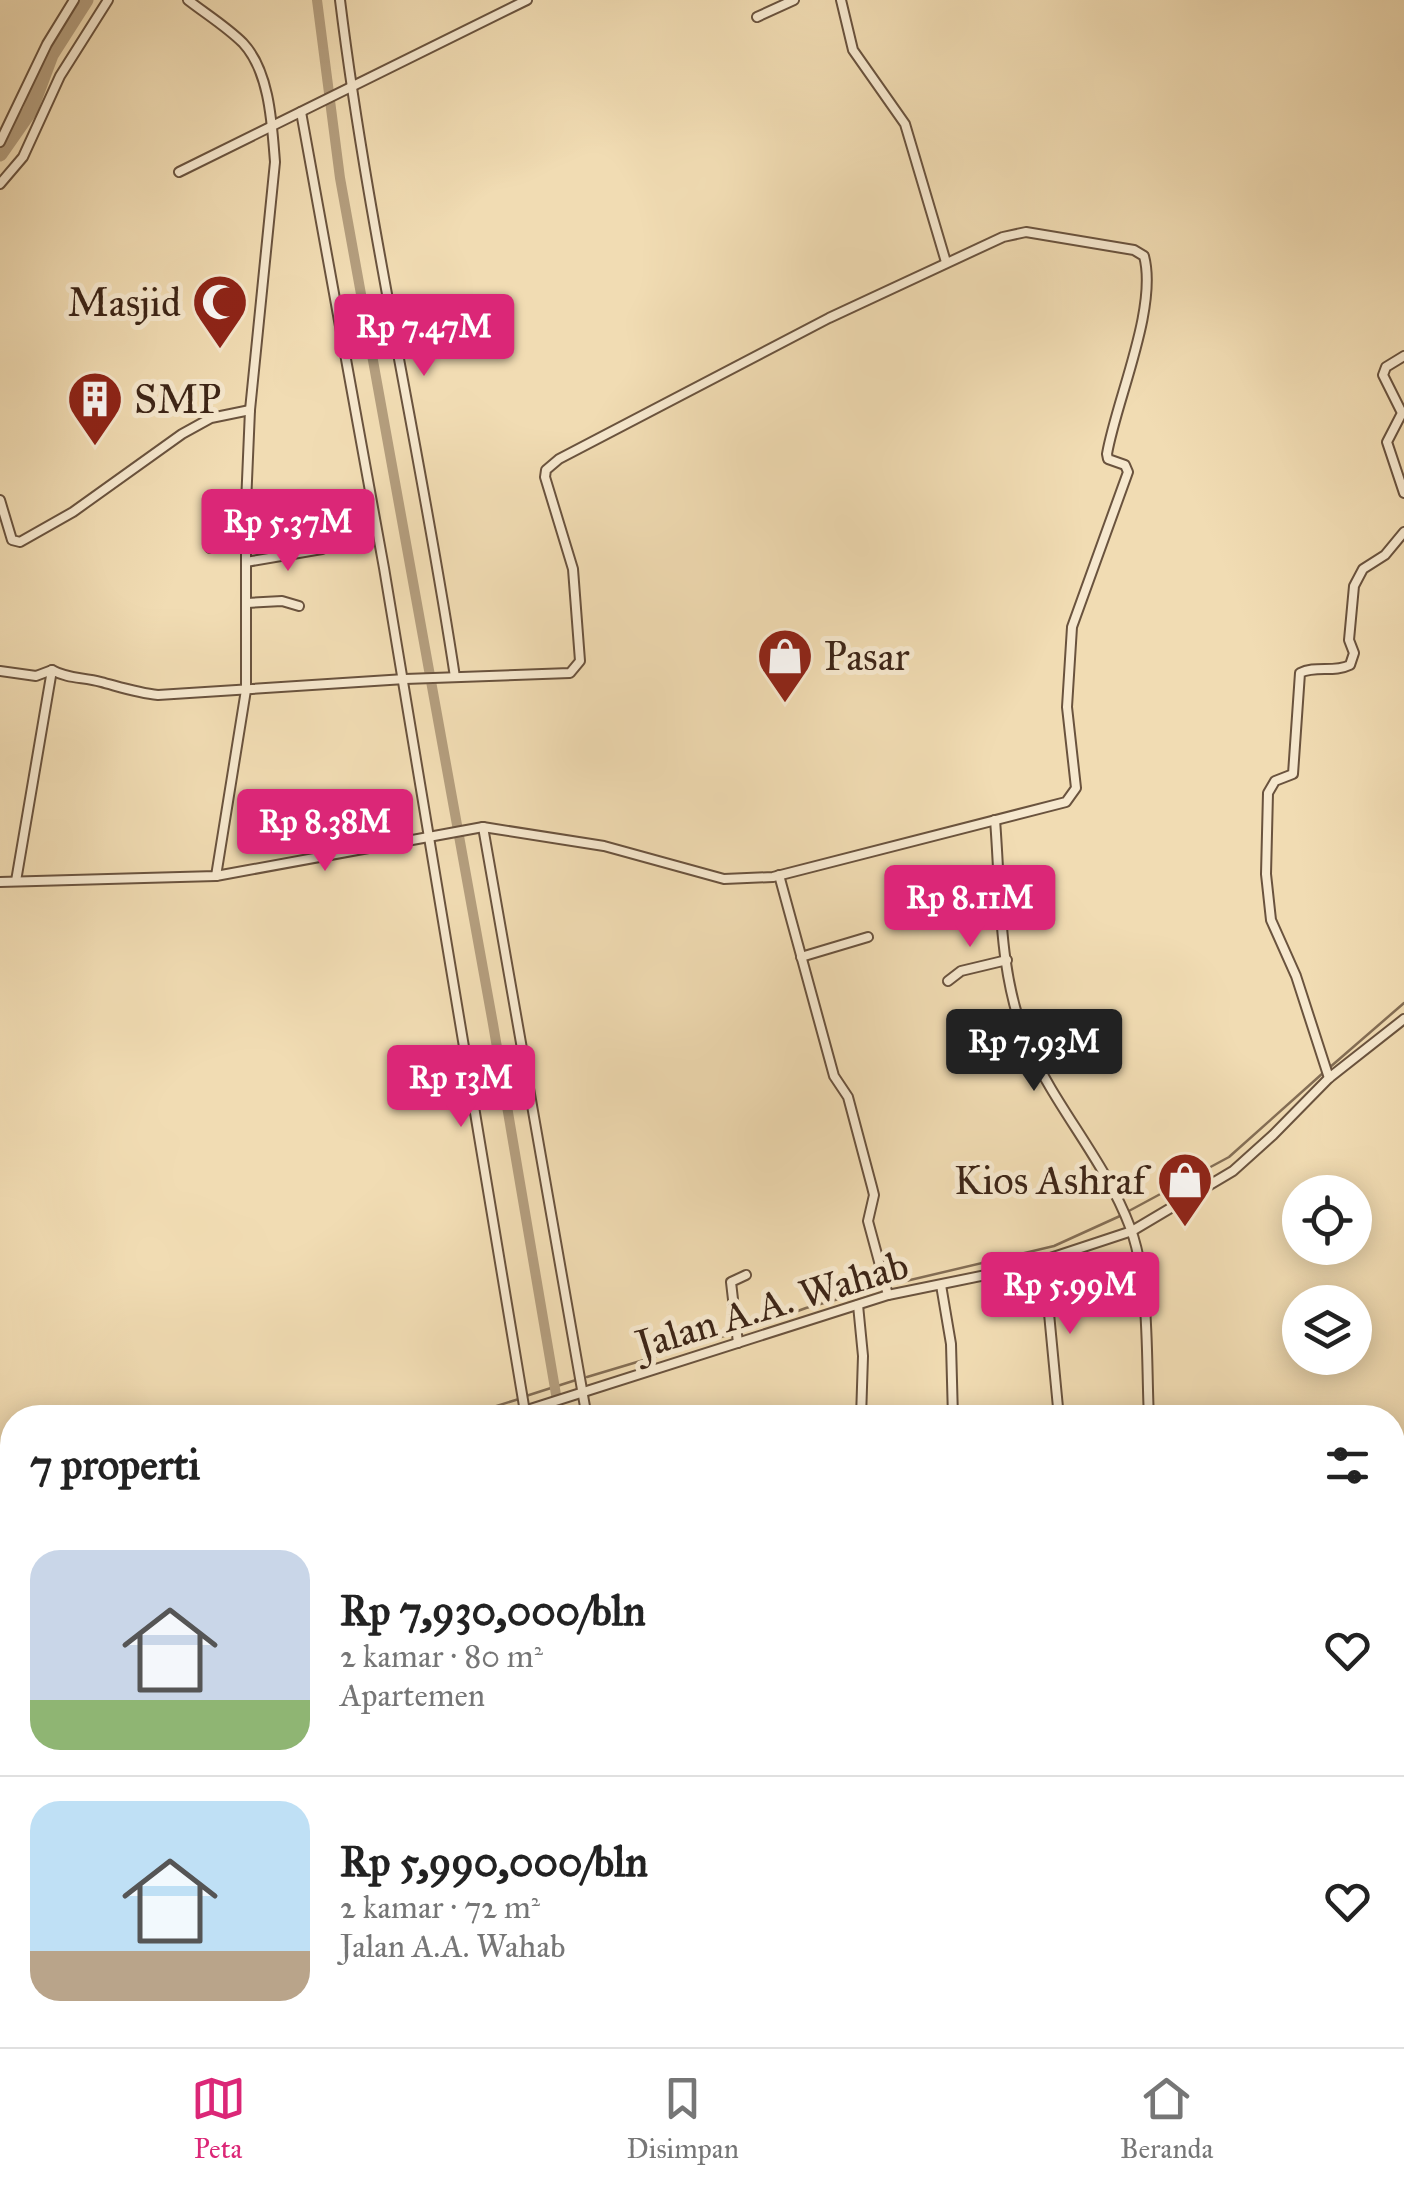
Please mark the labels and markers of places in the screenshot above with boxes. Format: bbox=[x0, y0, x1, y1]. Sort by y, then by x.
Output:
mosque icon: Masjid bbox=[190, 272, 250, 351]
place label: Masjid bbox=[68, 278, 181, 327]
pin: Rp 7.47M bbox=[321, 294, 527, 379]
building icon: SMP bbox=[65, 369, 125, 448]
place label: SMP bbox=[134, 375, 221, 424]
pin: Rp 5.37M bbox=[185, 489, 391, 574]
shop icon: Pasar bbox=[755, 626, 815, 705]
place label: Pasar bbox=[824, 632, 910, 681]
pin: Rp 8.38M bbox=[222, 789, 428, 874]
pin: Rp 8.11M bbox=[867, 865, 1073, 950]
pin: Rp 7.93M bbox=[931, 1009, 1137, 1094]
pin: Rp 13M bbox=[380, 1045, 542, 1130]
shop icon: Kios Ashraf bbox=[1155, 1150, 1215, 1229]
place label: Kios Ashraf bbox=[954, 1156, 1151, 1205]
pin: Rp 5.99M bbox=[967, 1252, 1173, 1337]

